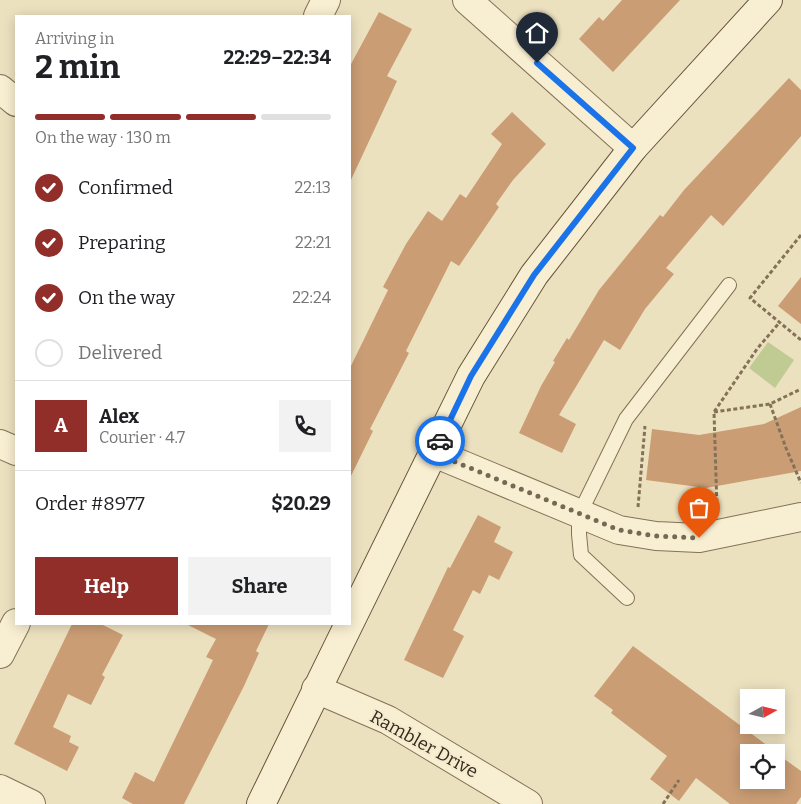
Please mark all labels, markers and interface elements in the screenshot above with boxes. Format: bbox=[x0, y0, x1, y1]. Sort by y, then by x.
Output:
pin bbox=[516, 12, 558, 63]
icon: home bbox=[523, 19, 551, 47]
text: Arriving in bbox=[35, 29, 114, 48]
text: 22:29–22:34 bbox=[224, 46, 331, 69]
text: 2 min bbox=[35, 48, 120, 86]
text: On the way · 130 m bbox=[35, 128, 171, 147]
icon: check bbox=[35, 174, 63, 202]
text: Confirmed bbox=[78, 176, 173, 199]
text: 22:13 bbox=[295, 178, 331, 197]
icon: check bbox=[35, 229, 63, 257]
text: Preparing bbox=[78, 231, 166, 254]
text: 22:21 bbox=[295, 233, 331, 252]
icon: check bbox=[35, 284, 63, 312]
text: On the way bbox=[78, 286, 175, 309]
text: 22:24 bbox=[292, 288, 331, 307]
text: Delivered bbox=[78, 341, 162, 364]
button: phone bbox=[279, 400, 331, 452]
text: Alex bbox=[99, 405, 139, 428]
text: A bbox=[54, 414, 68, 437]
courier bbox=[415, 416, 465, 466]
icon: car bbox=[426, 427, 454, 455]
text: Courier · 4.7 bbox=[99, 428, 185, 447]
pin bbox=[678, 487, 720, 538]
text: Order #8977 bbox=[35, 492, 145, 515]
text: $20.29 bbox=[271, 492, 331, 515]
icon: bag bbox=[685, 494, 713, 522]
button: Help bbox=[35, 557, 178, 615]
button: Share bbox=[188, 557, 331, 615]
north arrow bbox=[740, 689, 785, 734]
map controls bbox=[740, 689, 785, 789]
street label: Rambler Drive bbox=[366, 705, 482, 783]
button: locate bbox=[740, 744, 785, 789]

